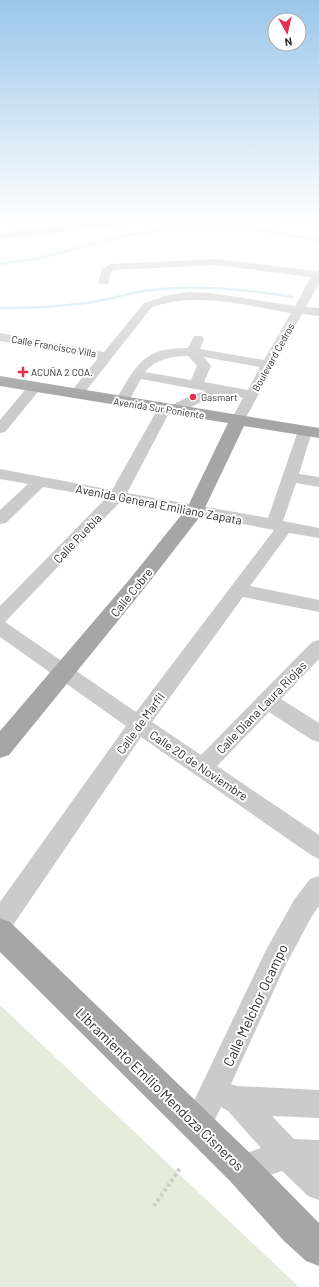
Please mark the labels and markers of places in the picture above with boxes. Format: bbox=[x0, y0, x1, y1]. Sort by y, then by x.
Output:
place label: ACUÑA 2 COA. bbox=[31, 366, 93, 378]
marker: ACUÑA 2 COA. bbox=[18, 367, 28, 377]
place label: Gasmart bbox=[201, 391, 238, 403]
marker: Gasmart bbox=[188, 392, 198, 402]

